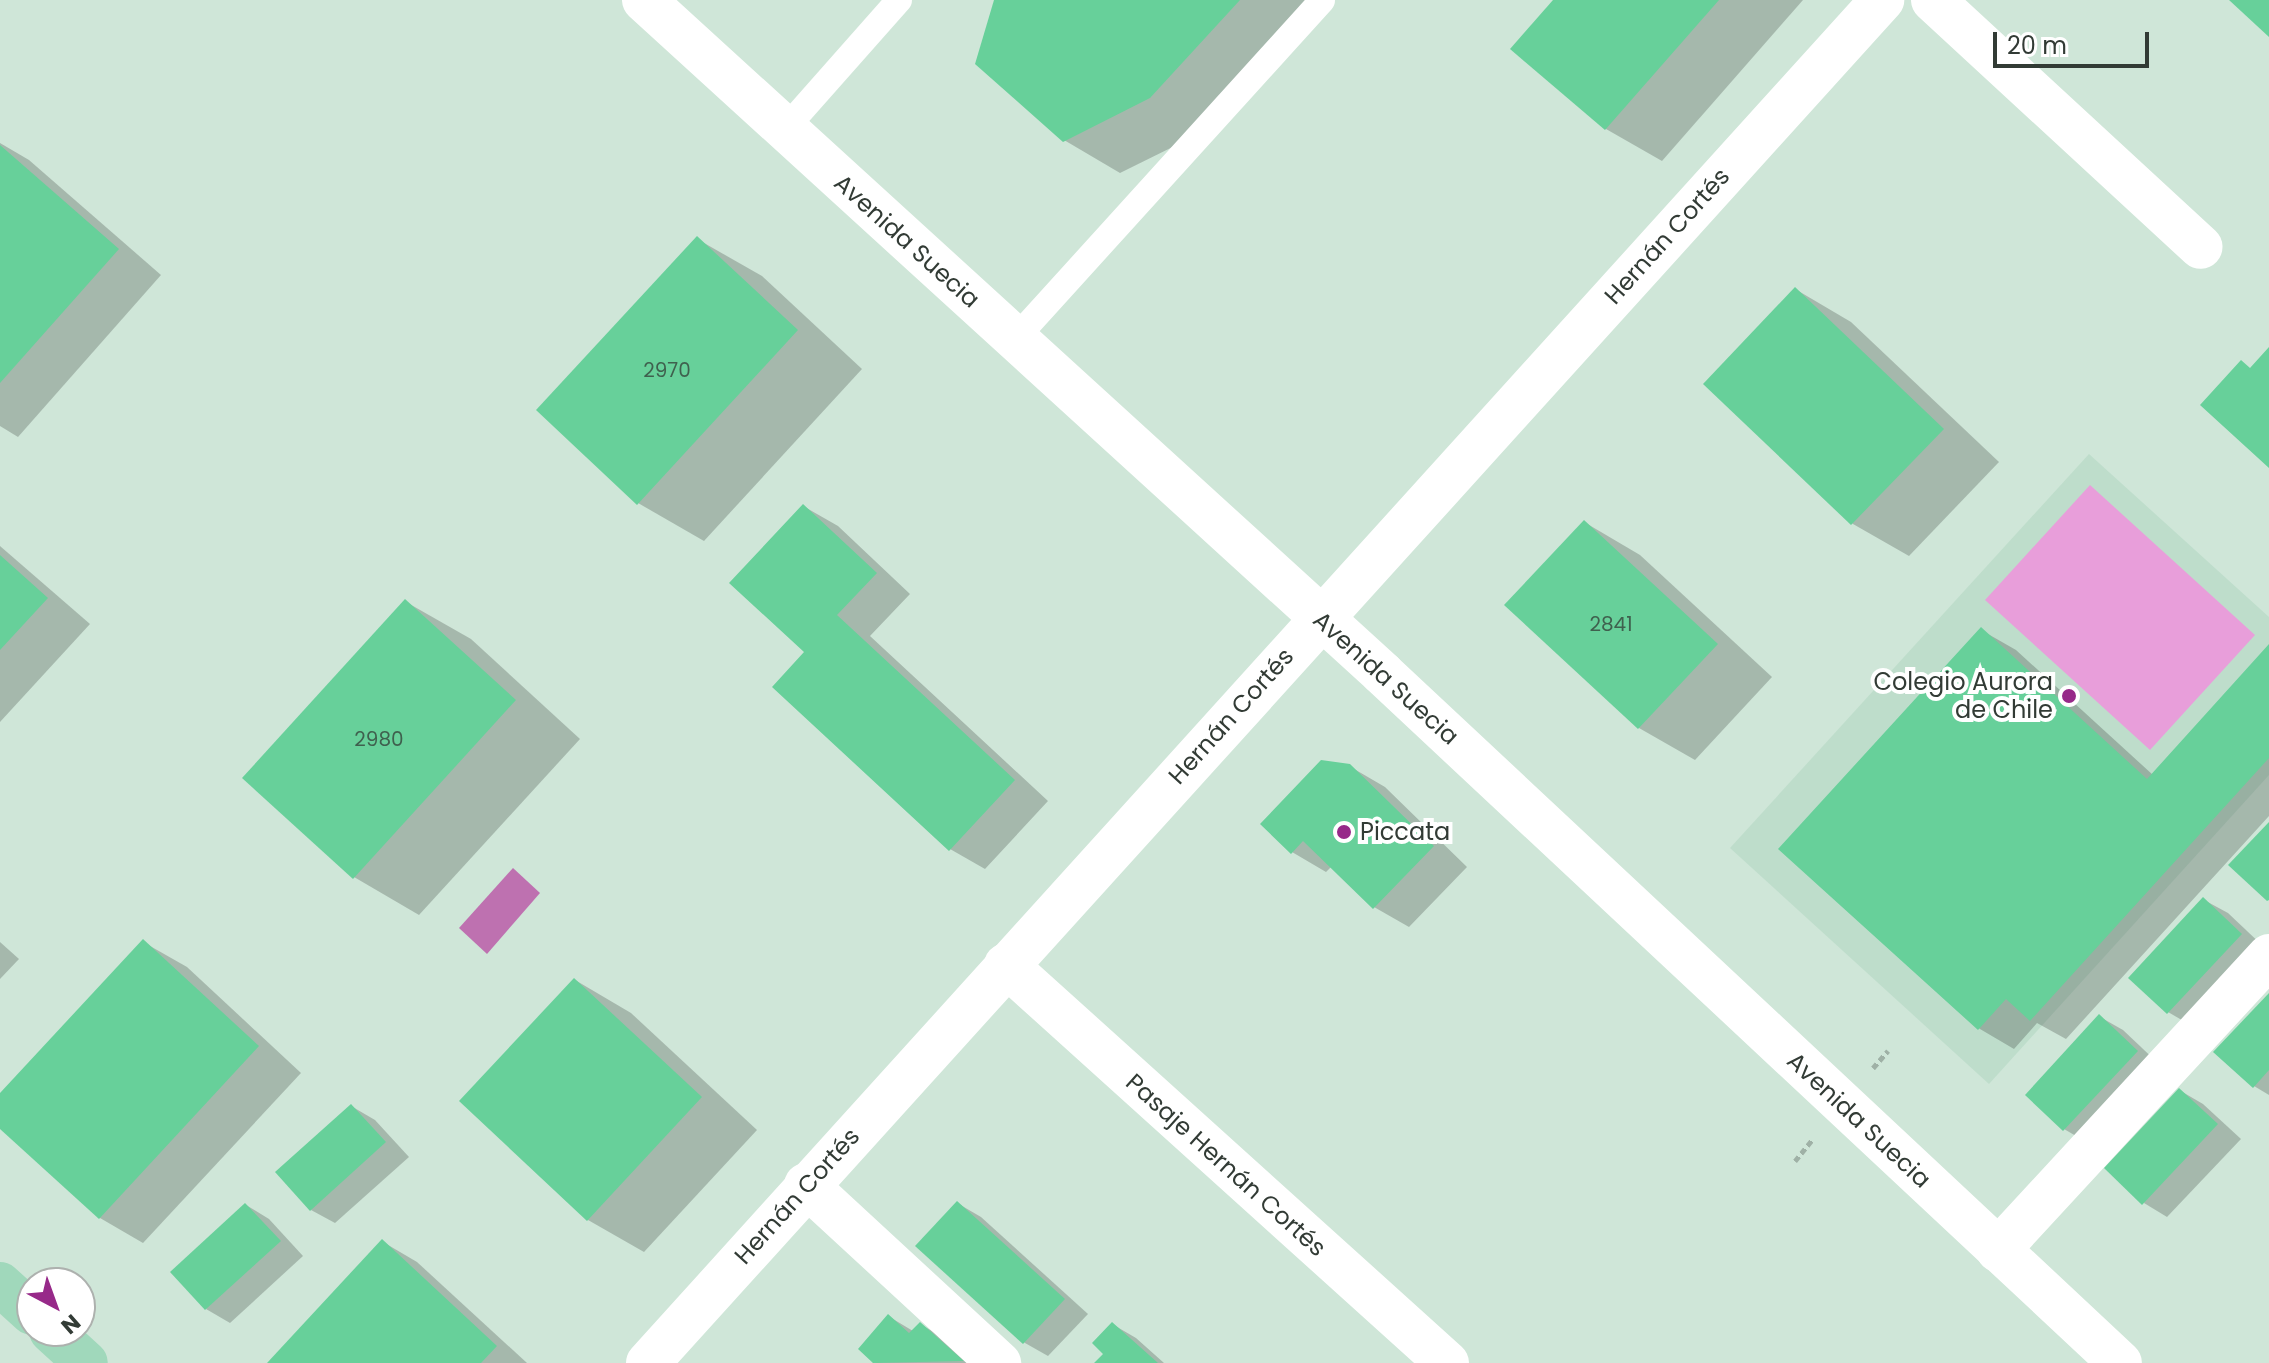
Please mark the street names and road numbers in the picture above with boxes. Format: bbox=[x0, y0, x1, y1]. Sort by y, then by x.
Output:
street label: Hernán Cortés bbox=[1598, 162, 1736, 310]
street label: Avenida Suecia bbox=[828, 168, 986, 314]
street label: Avenida Suecia bbox=[1307, 605, 1465, 751]
street label: Hernán Cortés bbox=[1162, 642, 1300, 790]
street label: Avenida Suecia bbox=[1781, 1046, 1937, 1194]
street label: Pasaje Hernán Cortés bbox=[1120, 1068, 1332, 1262]
street label: Hernán Cortés bbox=[728, 1122, 866, 1270]

